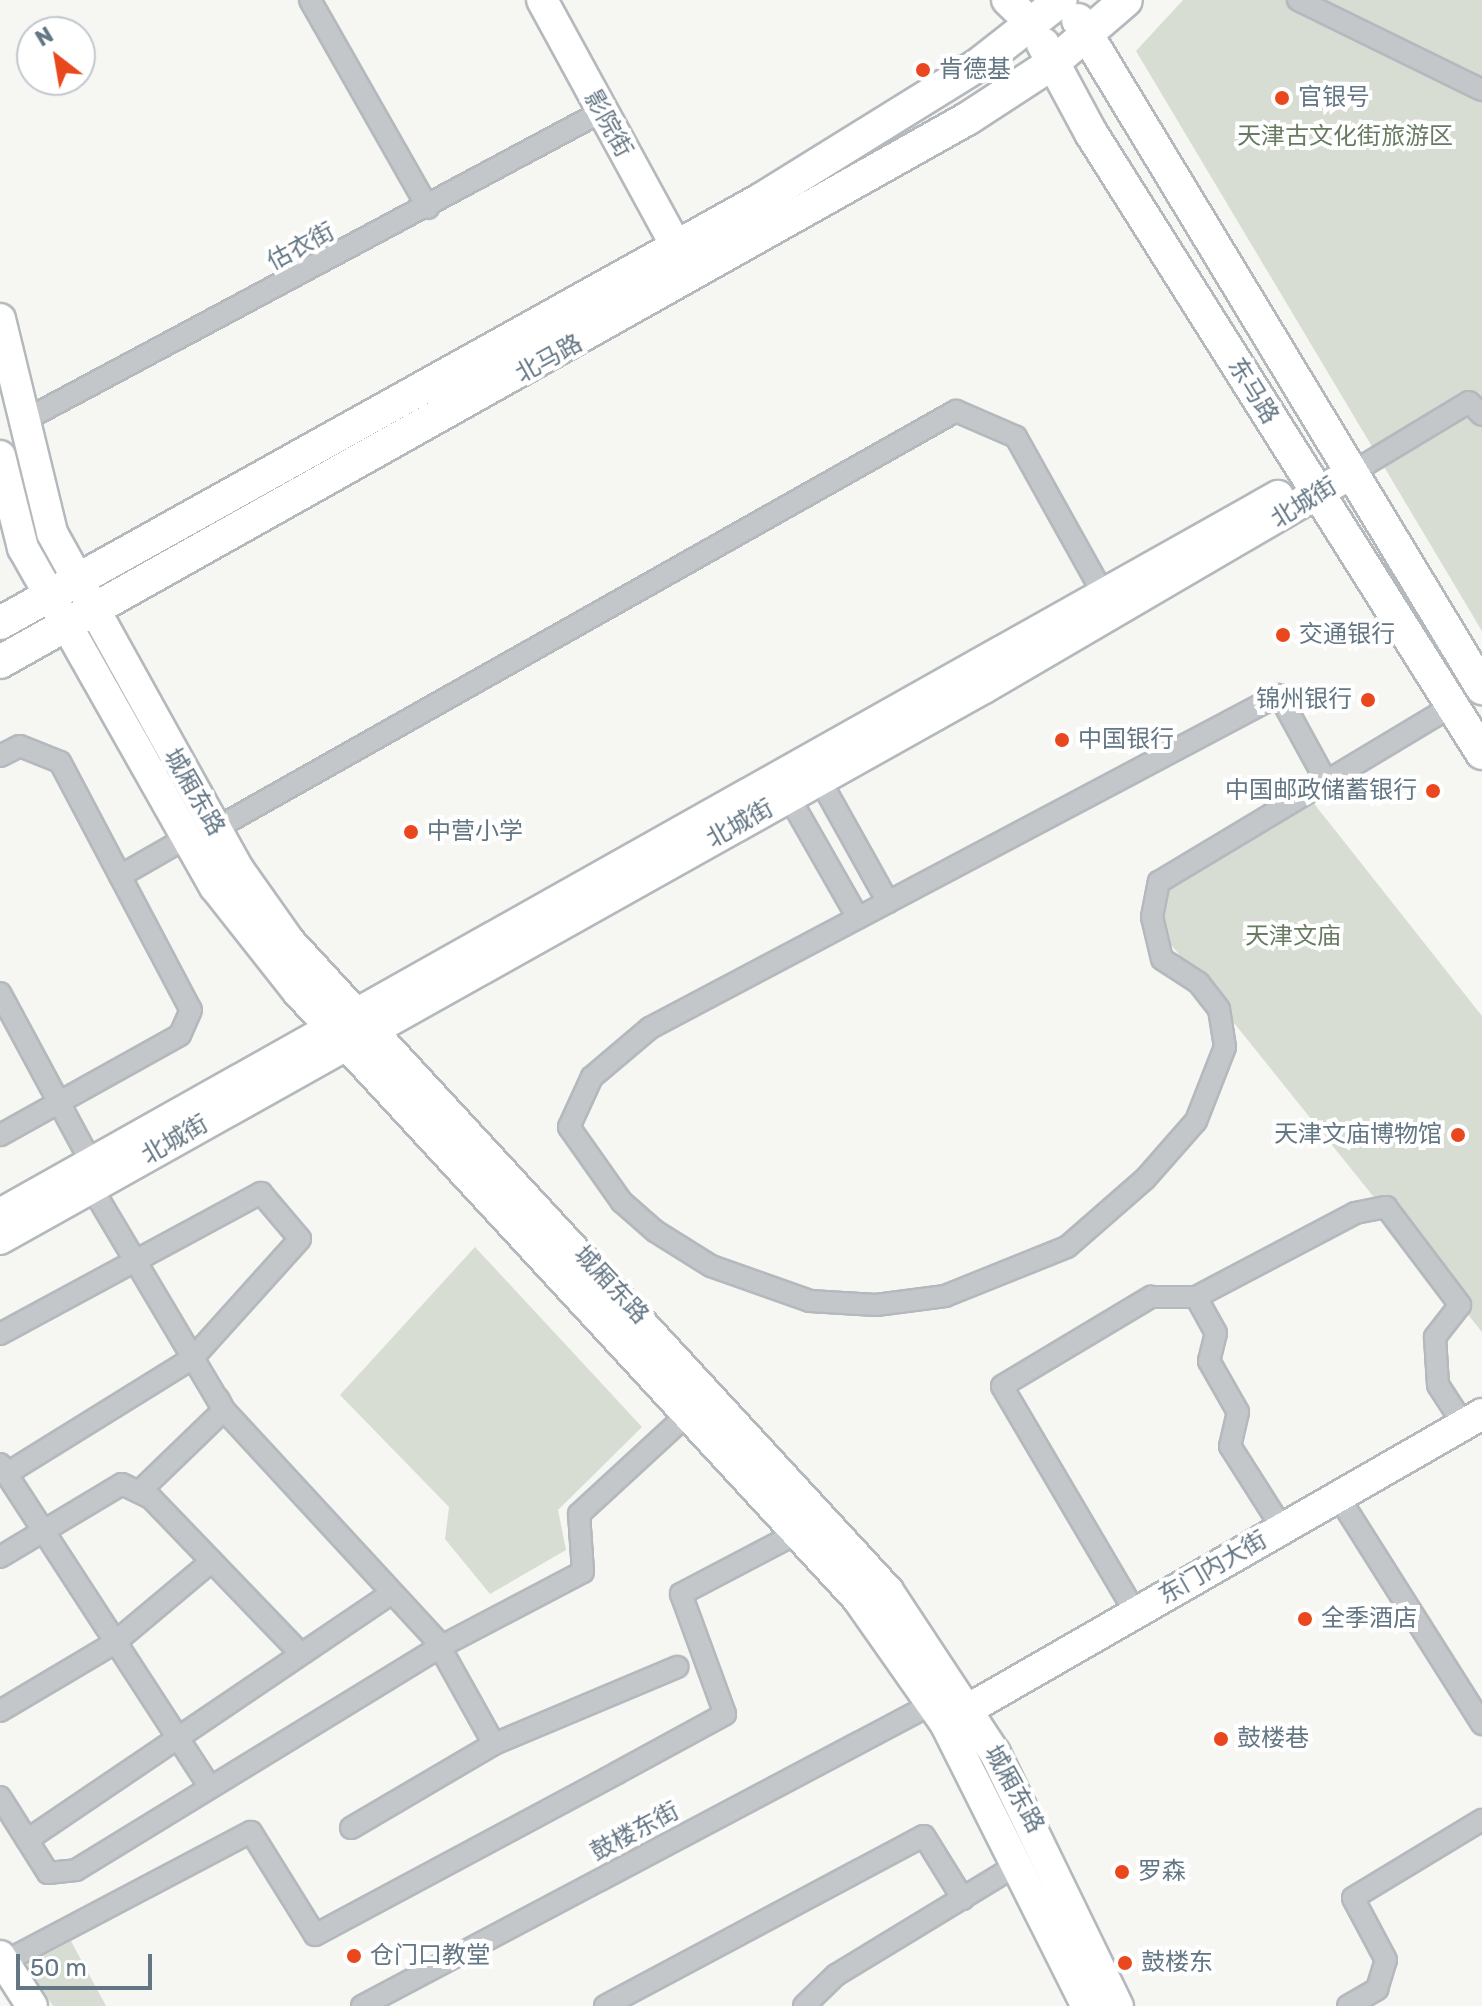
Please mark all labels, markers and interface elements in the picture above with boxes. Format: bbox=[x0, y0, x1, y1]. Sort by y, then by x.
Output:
north arrow bbox=[16, 16, 96, 96]
text: N bbox=[31, 21, 58, 52]
place label: 肯德基 bbox=[939, 56, 1011, 84]
marker: 肯德基 bbox=[914, 61, 932, 79]
place label: 官银号 bbox=[1298, 84, 1370, 112]
street label: 影院街 bbox=[578, 86, 638, 162]
marker: 官银号 bbox=[1273, 89, 1291, 107]
park label: 天津古文化街旅游区 bbox=[1237, 123, 1453, 151]
street label: 估衣街 bbox=[262, 217, 340, 277]
street label: 北马路 bbox=[511, 329, 587, 389]
street label: 东马路 bbox=[1222, 353, 1284, 429]
street label: 北城街 bbox=[1266, 472, 1342, 534]
place label: 交通银行 bbox=[1299, 621, 1395, 649]
marker: 交通银行 bbox=[1274, 626, 1292, 644]
place label: 锦州银行 bbox=[1256, 686, 1352, 714]
marker: 锦州银行 bbox=[1359, 691, 1377, 709]
place label: 中国银行 bbox=[1078, 726, 1174, 754]
marker: 中国银行 bbox=[1053, 731, 1071, 749]
street label: 城厢东路 bbox=[158, 743, 230, 841]
place label: 中国邮政储蓄银行 bbox=[1225, 777, 1417, 805]
marker: 中国邮政储蓄银行 bbox=[1424, 782, 1442, 800]
street label: 北城街 bbox=[702, 794, 778, 854]
place label: 中营小学 bbox=[427, 818, 523, 846]
marker: 中营小学 bbox=[402, 823, 420, 841]
park label: 天津文庙 bbox=[1245, 923, 1341, 951]
street label: 北城街 bbox=[137, 1110, 213, 1170]
place label: 天津文庙博物馆 bbox=[1274, 1121, 1442, 1149]
marker: 天津文庙博物馆 bbox=[1449, 1126, 1467, 1144]
street label: 城厢东路 bbox=[568, 1240, 654, 1330]
street label: 东门内大街 bbox=[1154, 1526, 1272, 1610]
place label: 全季酒店 bbox=[1321, 1605, 1417, 1633]
marker: 全季酒店 bbox=[1296, 1610, 1314, 1628]
place label: 鼓楼巷 bbox=[1237, 1725, 1309, 1753]
marker: 鼓楼巷 bbox=[1212, 1730, 1230, 1748]
street label: 城厢东路 bbox=[978, 1740, 1050, 1838]
street label: 鼓楼东街 bbox=[586, 1797, 684, 1867]
place label: 罗森 bbox=[1138, 1858, 1186, 1886]
marker: 罗森 bbox=[1113, 1863, 1131, 1881]
scale bar bbox=[20, 1938, 156, 1988]
place label: 仓门口教堂 bbox=[370, 1942, 490, 1970]
marker: 仓门口教堂 bbox=[345, 1947, 363, 1965]
place label: 鼓楼东 bbox=[1141, 1949, 1213, 1977]
text: 50 m bbox=[30, 1954, 87, 1982]
marker: 鼓楼东 bbox=[1116, 1954, 1134, 1972]

